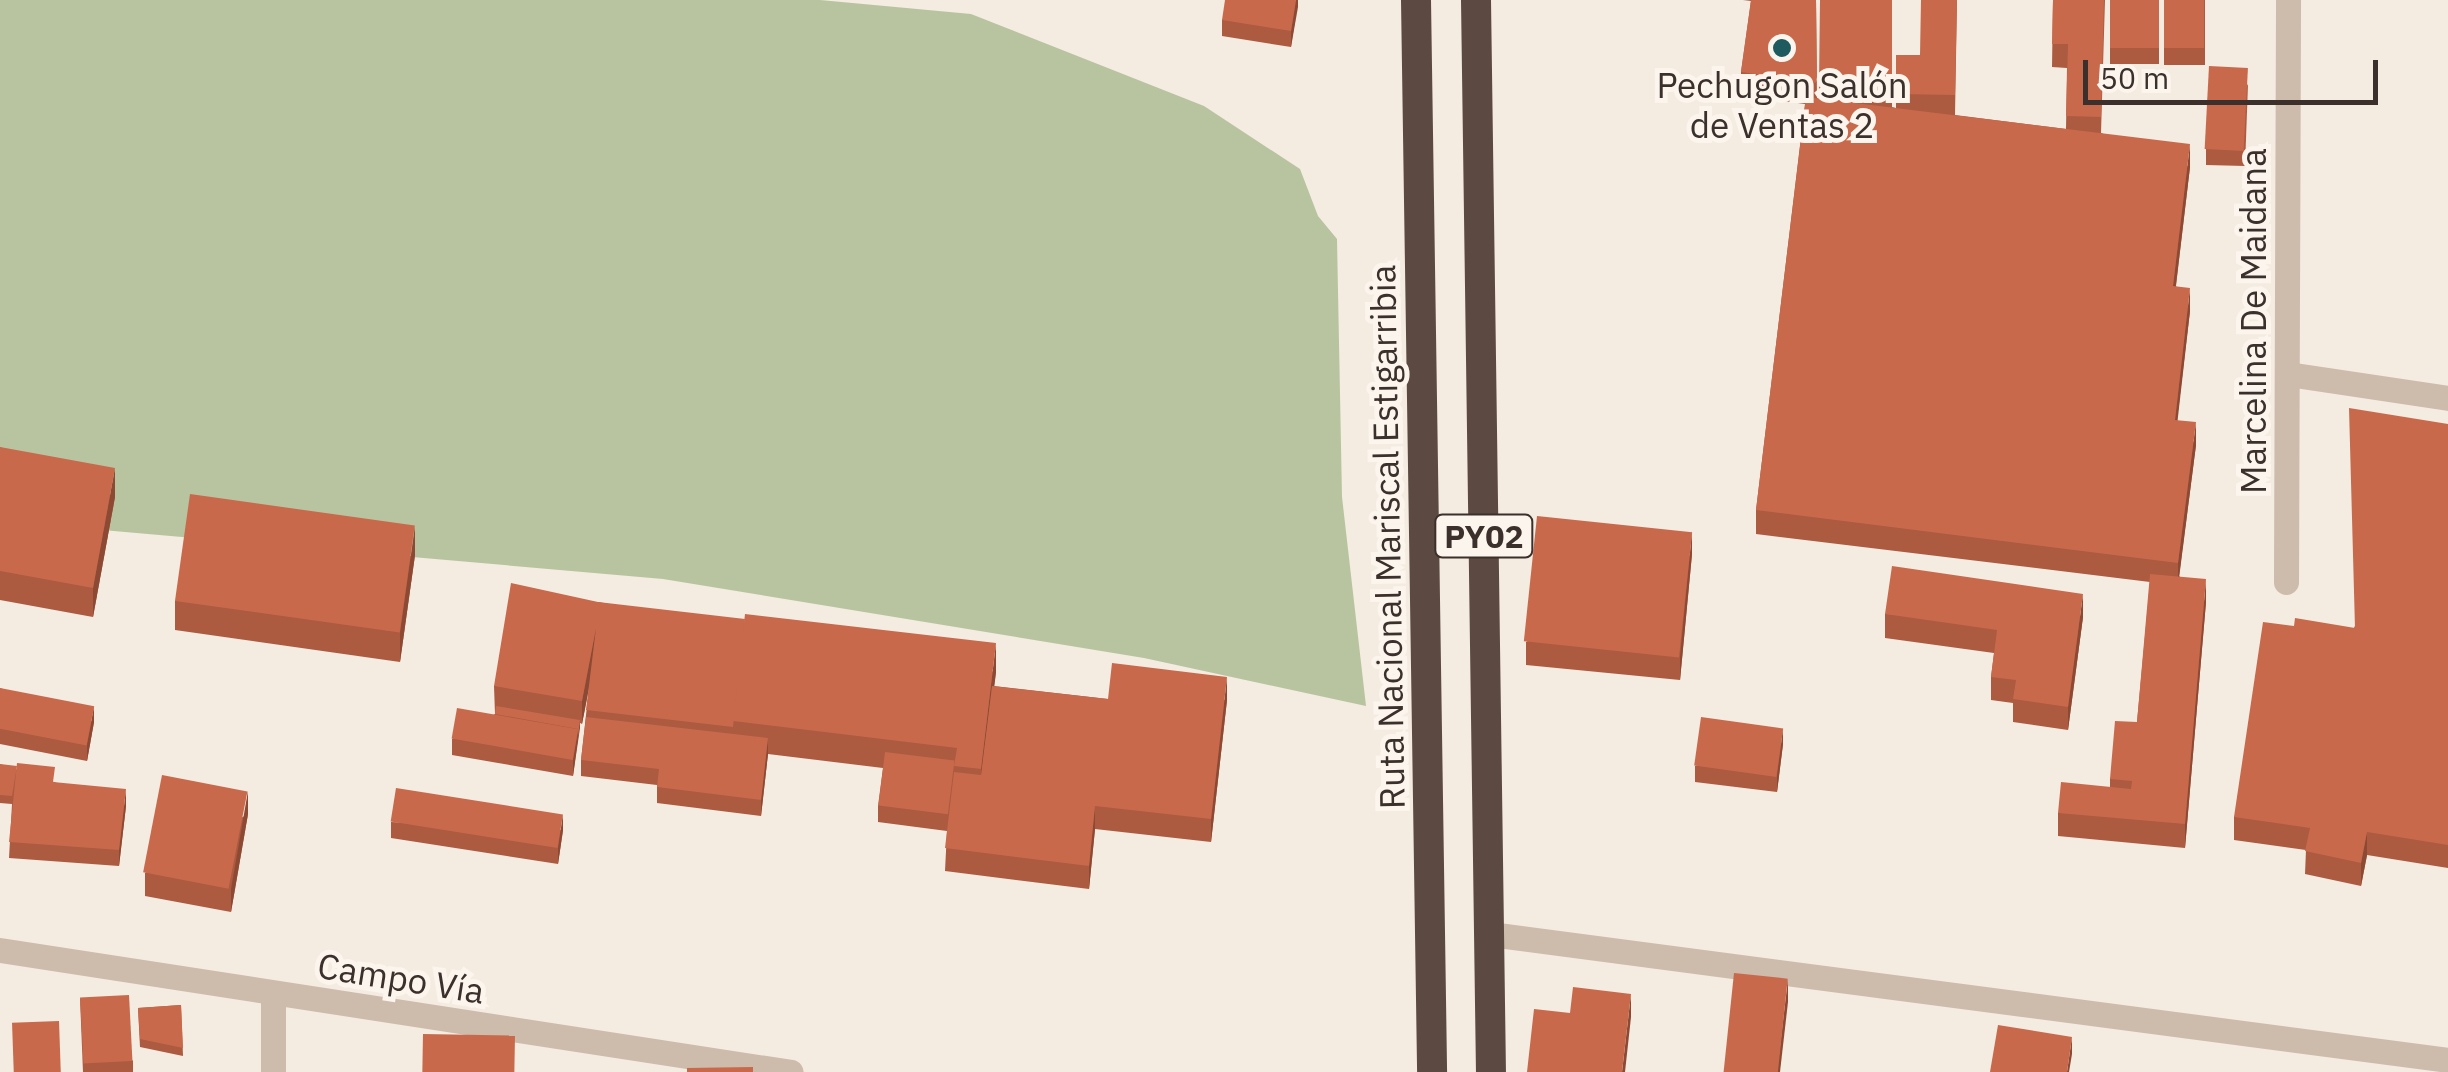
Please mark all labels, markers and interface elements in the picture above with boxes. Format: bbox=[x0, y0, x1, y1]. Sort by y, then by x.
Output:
marker: Pechugon Salón de Ventas 2 bbox=[1771, 37, 1793, 59]
scale bar bbox=[2088, 40, 2383, 102]
text: 50 m bbox=[2100, 58, 2169, 97]
place label: Pechugon Salón de Ventas 2 bbox=[1656, 64, 1908, 146]
street label: Marcelina De Maidana bbox=[2232, 148, 2274, 494]
street label: Ruta Nacional Mariscal Estigarribia bbox=[1361, 264, 1413, 810]
road number: PY02 bbox=[1434, 509, 1534, 563]
street label: Campo Vía bbox=[315, 944, 487, 1012]

